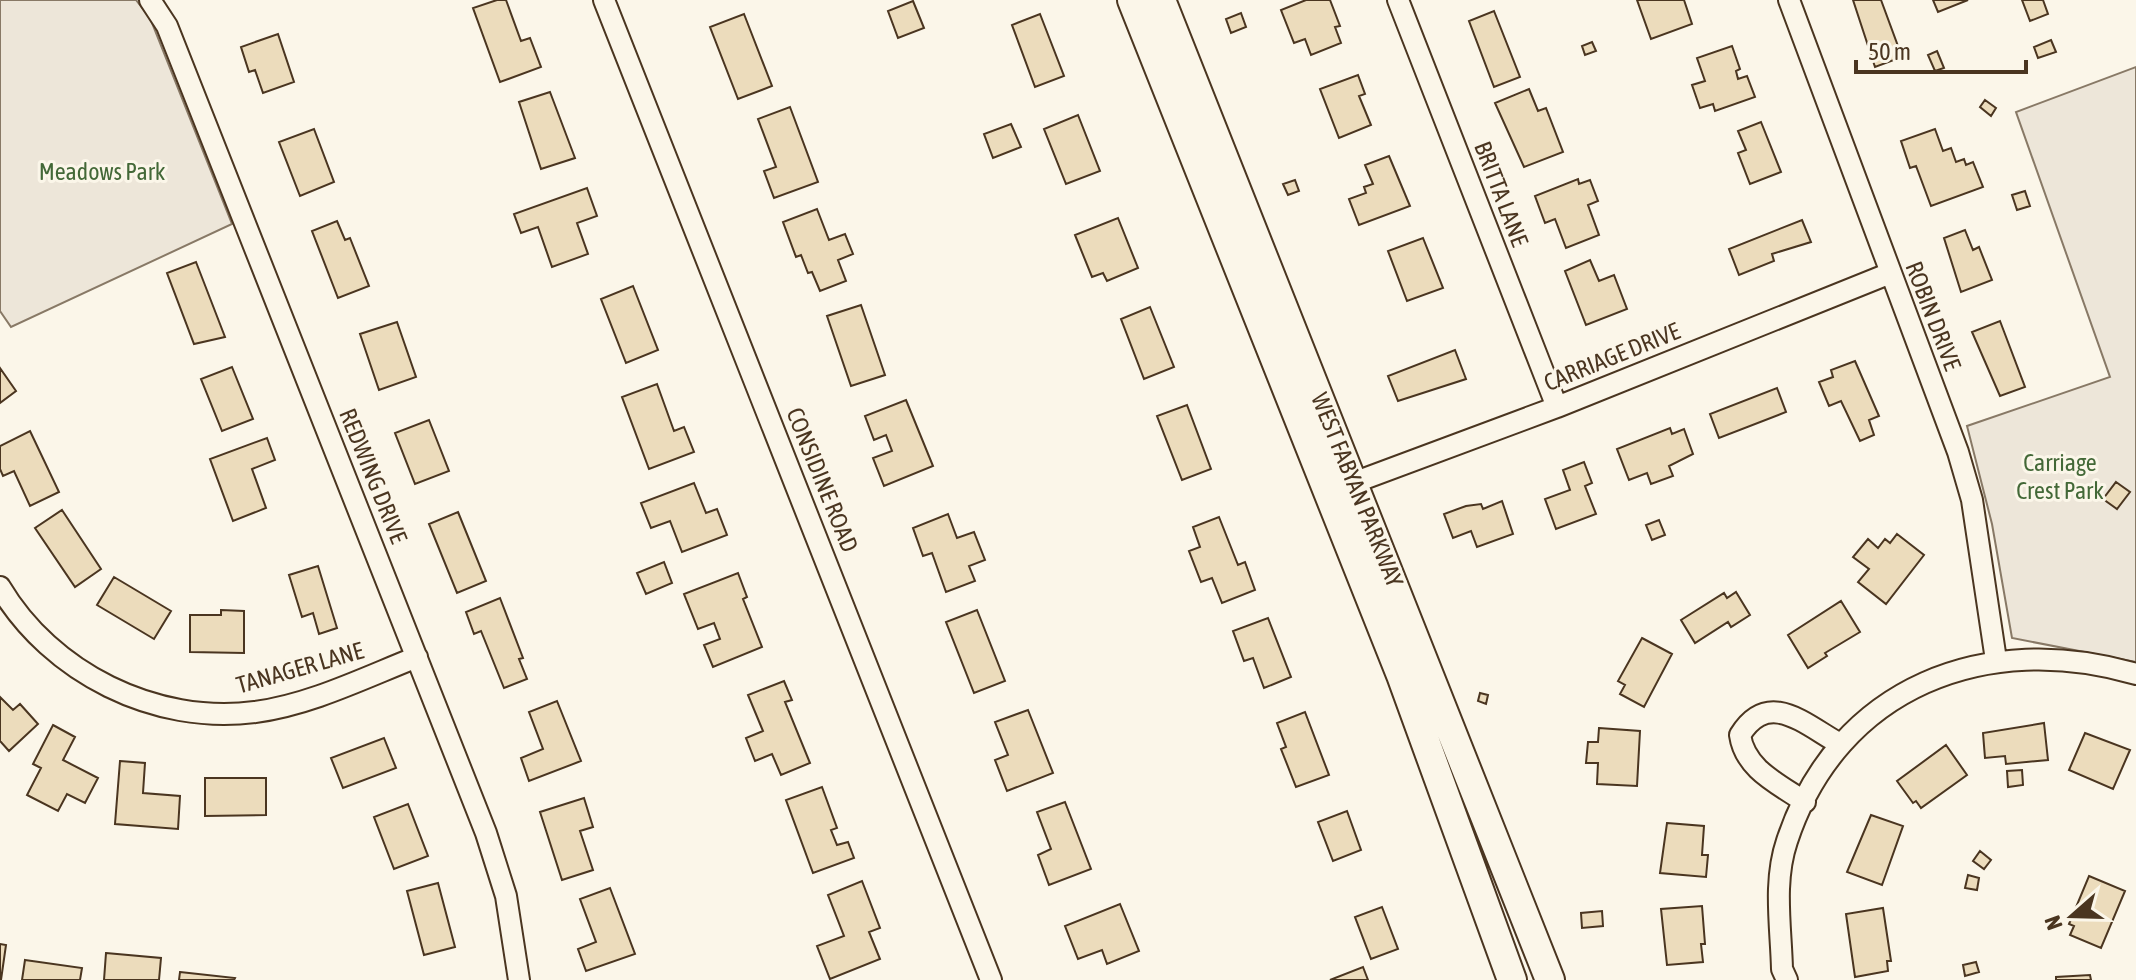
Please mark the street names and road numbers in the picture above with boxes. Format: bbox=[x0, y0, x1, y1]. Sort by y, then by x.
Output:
street label: BRITTA LANE bbox=[1469, 138, 1534, 250]
street label: ROBIN DRIVE bbox=[1900, 258, 1967, 374]
street label: CARRIAGE DRIVE bbox=[1540, 317, 1684, 396]
street label: WEST FABYAN PARKWAY bbox=[1306, 389, 1409, 591]
street label: CONSIDINE ROAD bbox=[781, 404, 864, 556]
street label: REDWING DRIVE bbox=[334, 405, 413, 547]
street label: TANAGER LANE bbox=[233, 636, 367, 699]

